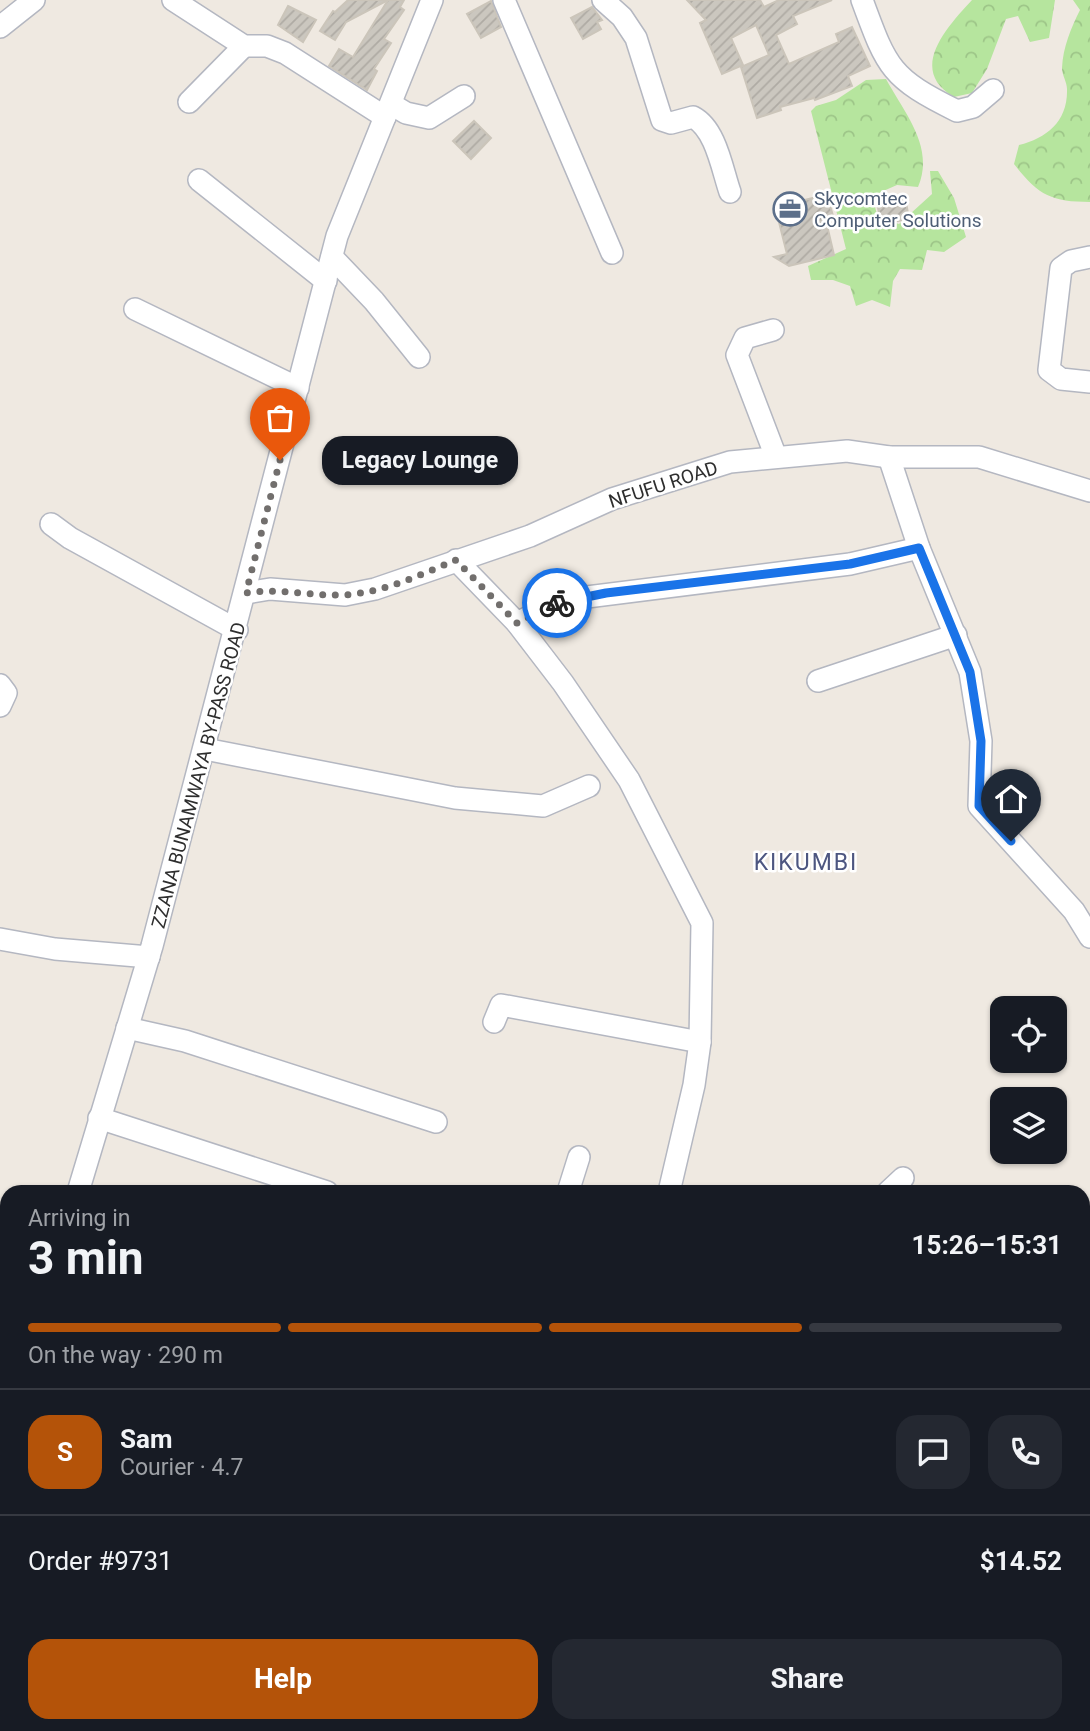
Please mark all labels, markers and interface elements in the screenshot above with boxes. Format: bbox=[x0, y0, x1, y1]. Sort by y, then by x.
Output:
place label: Skycomtec Computer Solutions bbox=[814, 187, 982, 232]
office icon: Skycomtec Computer Solutions bbox=[771, 190, 809, 228]
pin bbox=[250, 388, 310, 460]
icon: bag bbox=[261, 399, 299, 437]
callout: Legacy Lounge bbox=[322, 435, 518, 484]
text: Legacy Lounge bbox=[342, 447, 498, 474]
street label: NFUFU ROAD bbox=[606, 456, 721, 513]
courier bbox=[522, 568, 592, 638]
icon: bike bbox=[538, 584, 576, 622]
street label: ZZANA BUNAMWAYA BY-PASS ROAD bbox=[146, 620, 250, 931]
pin bbox=[981, 769, 1041, 841]
icon: home bbox=[992, 780, 1030, 818]
district label: KIKUMBI bbox=[754, 849, 858, 876]
map controls bbox=[990, 996, 1067, 1164]
button: locate bbox=[990, 996, 1067, 1073]
button: layers bbox=[990, 1087, 1067, 1164]
text: Arriving in bbox=[28, 1205, 131, 1232]
text: 15:26–15:31 bbox=[912, 1230, 1062, 1260]
text: 3 min bbox=[28, 1231, 144, 1285]
text: On the way · 290 m bbox=[28, 1342, 223, 1369]
button: chat bbox=[896, 1415, 970, 1489]
button: phone bbox=[988, 1415, 1062, 1489]
text: Sam bbox=[120, 1424, 172, 1454]
text: S bbox=[57, 1437, 73, 1467]
text: Courier · 4.7 bbox=[120, 1454, 243, 1481]
text: Order #9731 bbox=[28, 1546, 173, 1576]
text: $14.52 bbox=[980, 1546, 1062, 1576]
button: Help bbox=[28, 1639, 538, 1719]
button: Share bbox=[552, 1639, 1062, 1719]

